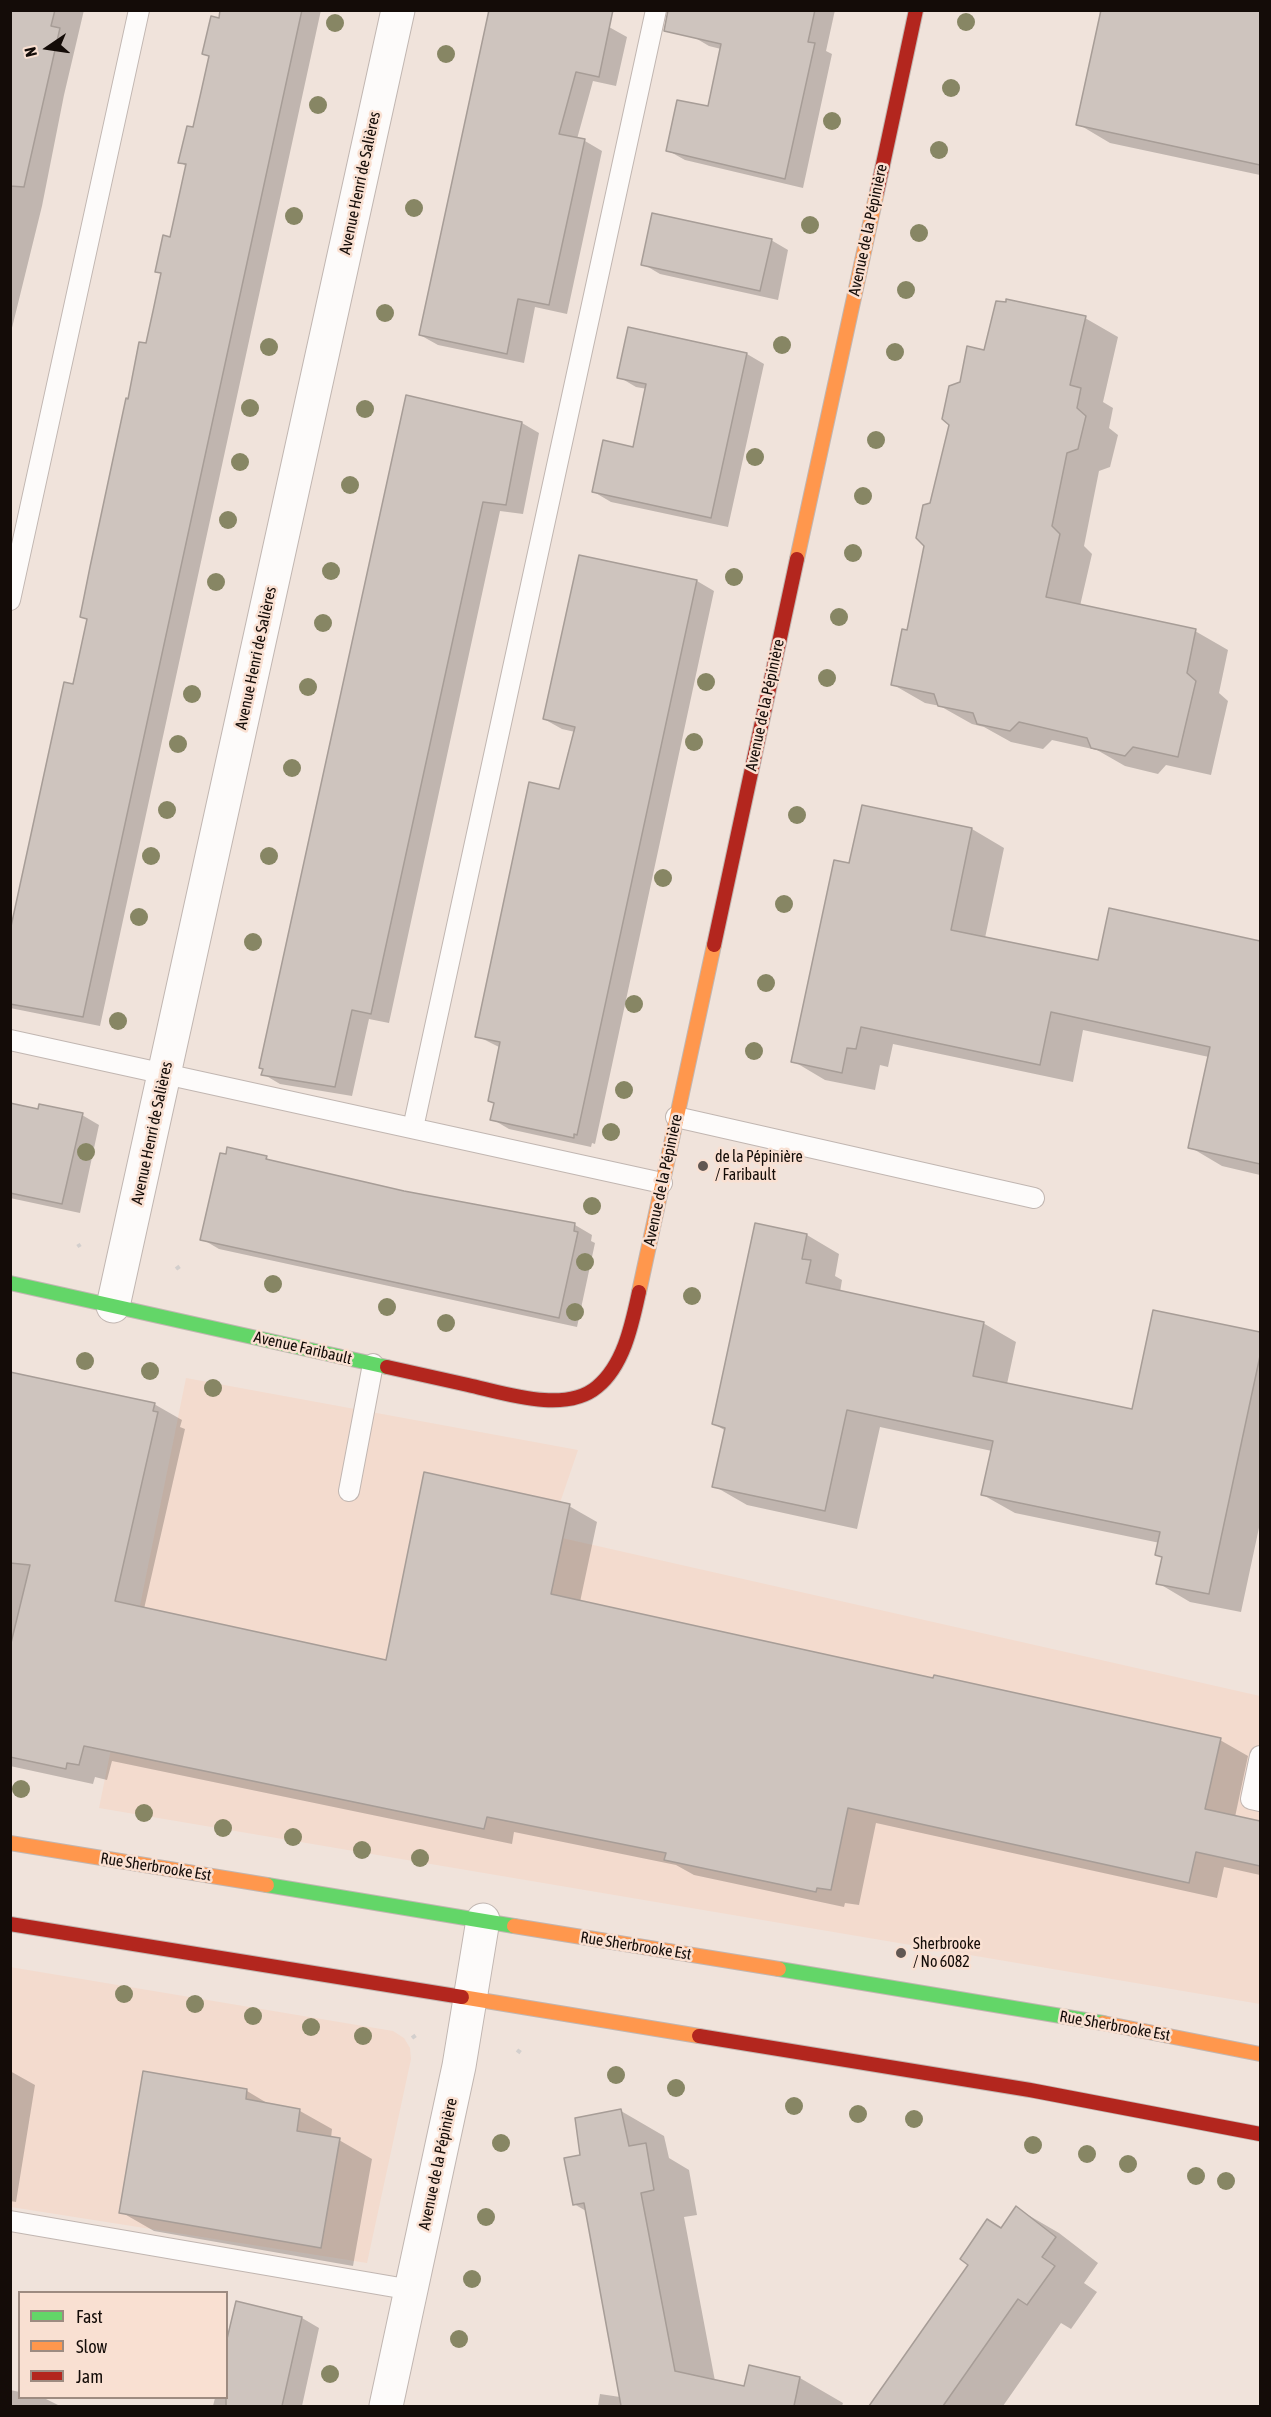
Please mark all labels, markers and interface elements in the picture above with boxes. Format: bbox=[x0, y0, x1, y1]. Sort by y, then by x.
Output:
north arrow bbox=[18, 18, 78, 78]
text: N bbox=[21, 45, 40, 59]
street label: Avenue Henri de Salières bbox=[335, 110, 385, 256]
street label: Avenue de la Pépinière bbox=[845, 162, 891, 298]
street label: Avenue Henri de Salières bbox=[231, 585, 281, 731]
street label: Avenue de la Pépinière bbox=[742, 637, 788, 773]
street label: Avenue Henri de Salières bbox=[127, 1060, 177, 1206]
street label: Avenue de la Pépinière bbox=[640, 1112, 686, 1248]
place label: de la Pépinière / Faribault bbox=[715, 1147, 803, 1185]
marker: de la Pépinière / Faribault bbox=[696, 1159, 710, 1173]
street label: Avenue Faribault bbox=[252, 1327, 354, 1369]
street label: Rue Sherbrooke Est bbox=[99, 1849, 213, 1885]
street label: Rue Sherbrooke Est bbox=[579, 1928, 693, 1964]
place label: Sherbrooke / No 6082 bbox=[913, 1934, 981, 1972]
marker: Sherbrooke / No 6082 bbox=[894, 1946, 908, 1960]
street label: Rue Sherbrooke Est bbox=[1058, 2007, 1172, 2045]
street label: Avenue de la Pépinière bbox=[415, 2096, 461, 2232]
legend bbox=[18, 2291, 228, 2399]
text: Fast bbox=[76, 2306, 103, 2327]
text: Slow bbox=[76, 2336, 107, 2357]
text: Jam bbox=[76, 2366, 103, 2387]

